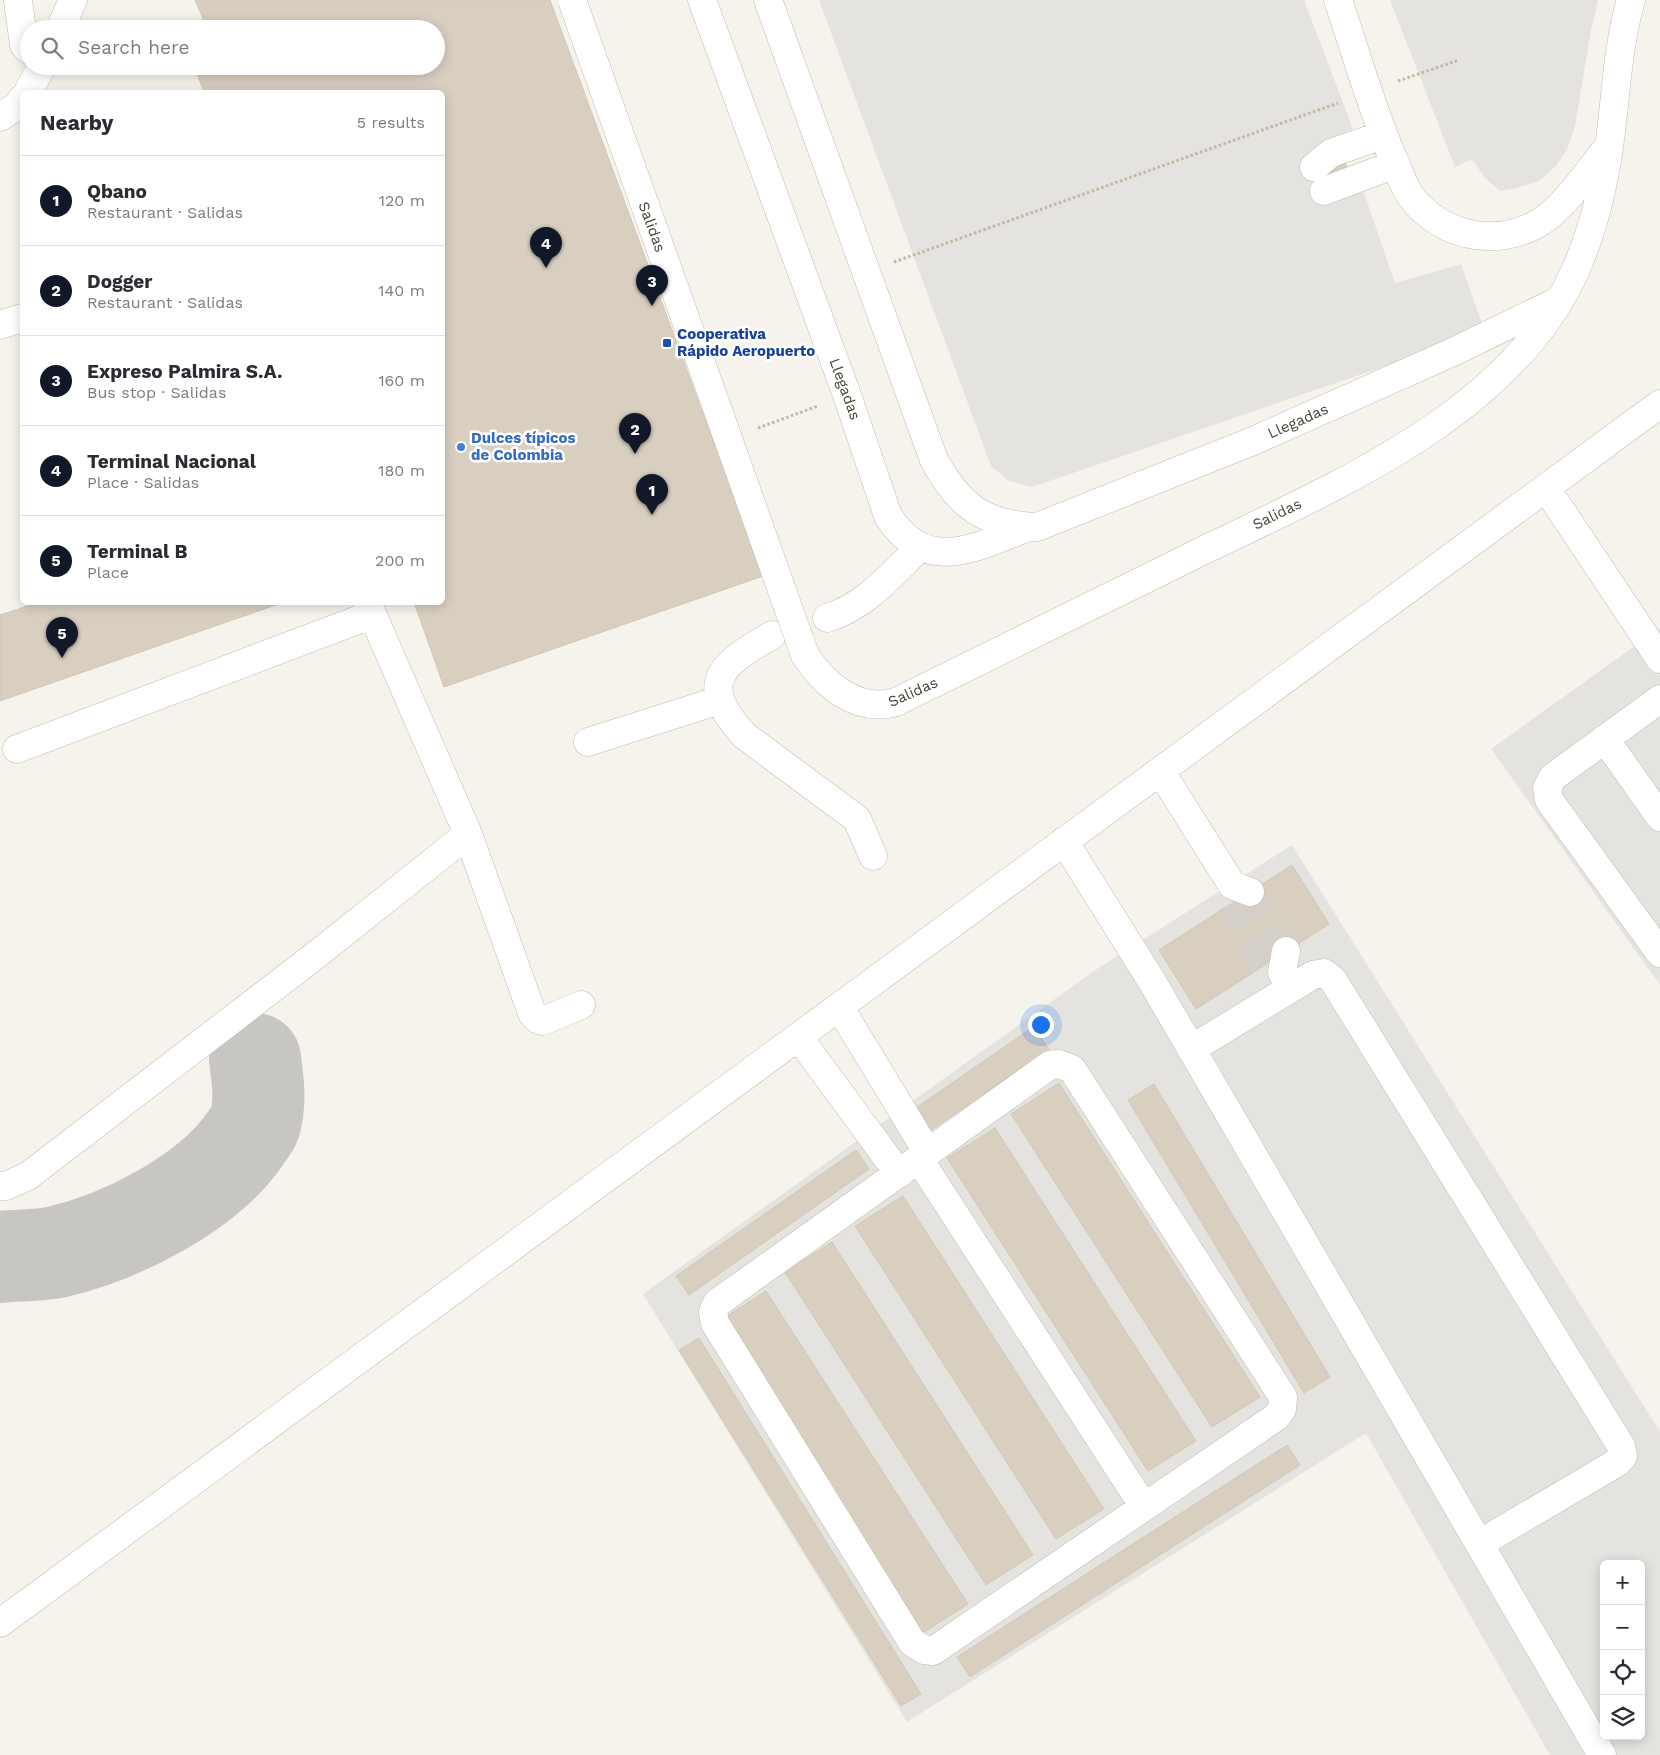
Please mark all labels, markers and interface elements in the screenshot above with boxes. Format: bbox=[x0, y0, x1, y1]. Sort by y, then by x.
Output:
search box bbox=[20, 20, 445, 75]
icon: search bbox=[38, 34, 66, 62]
text: Search here bbox=[78, 36, 189, 59]
text: Nearby bbox=[40, 110, 113, 135]
text: 5 results bbox=[357, 113, 425, 132]
text: Qbano bbox=[87, 180, 147, 203]
text: 1 bbox=[53, 191, 59, 210]
text: 120 m bbox=[379, 191, 425, 210]
street label: Salidas bbox=[635, 199, 669, 255]
text: Restaurant · Salidas bbox=[87, 203, 243, 222]
pin: 4 bbox=[530, 227, 562, 268]
pin: 3 bbox=[636, 265, 668, 306]
text: Dogger bbox=[87, 270, 152, 293]
text: 2 bbox=[51, 281, 61, 300]
text: 140 m bbox=[378, 281, 425, 300]
text: Restaurant · Salidas bbox=[87, 293, 243, 312]
place label: Cooperativa Rápido Aeropuerto bbox=[677, 325, 815, 360]
marker: Cooperativa Rápido Aeropuerto bbox=[661, 337, 673, 349]
street label: Llegadas bbox=[826, 356, 865, 422]
text: Expreso Palmira S.A. bbox=[87, 360, 283, 383]
text: 3 bbox=[51, 371, 61, 390]
text: 160 m bbox=[378, 371, 425, 390]
text: Bus stop · Salidas bbox=[87, 383, 226, 402]
street label: Llegadas bbox=[1265, 400, 1331, 442]
pin: 2 bbox=[619, 413, 651, 454]
place label: Dulces típicos de Colombia bbox=[471, 429, 576, 464]
marker: Dulces típicos de Colombia bbox=[455, 441, 467, 453]
text: Terminal Nacional bbox=[87, 450, 256, 473]
text: 4 bbox=[51, 461, 61, 480]
text: 180 m bbox=[378, 461, 425, 480]
text: Place · Salidas bbox=[87, 473, 199, 492]
pin: 1 bbox=[636, 474, 668, 515]
street label: Salidas bbox=[1250, 494, 1305, 534]
text: Terminal B bbox=[87, 540, 187, 563]
text: 5 bbox=[51, 551, 61, 570]
text: 200 m bbox=[375, 551, 425, 570]
text: Place bbox=[87, 563, 129, 582]
pin: 5 bbox=[46, 617, 78, 658]
street label: Salidas bbox=[885, 673, 941, 711]
your location bbox=[1028, 1012, 1054, 1038]
map controls bbox=[1600, 1560, 1645, 1740]
button: + bbox=[1600, 1560, 1645, 1605]
button: − bbox=[1600, 1605, 1645, 1650]
button: locate bbox=[1600, 1650, 1645, 1695]
button: layers bbox=[1600, 1695, 1645, 1740]

